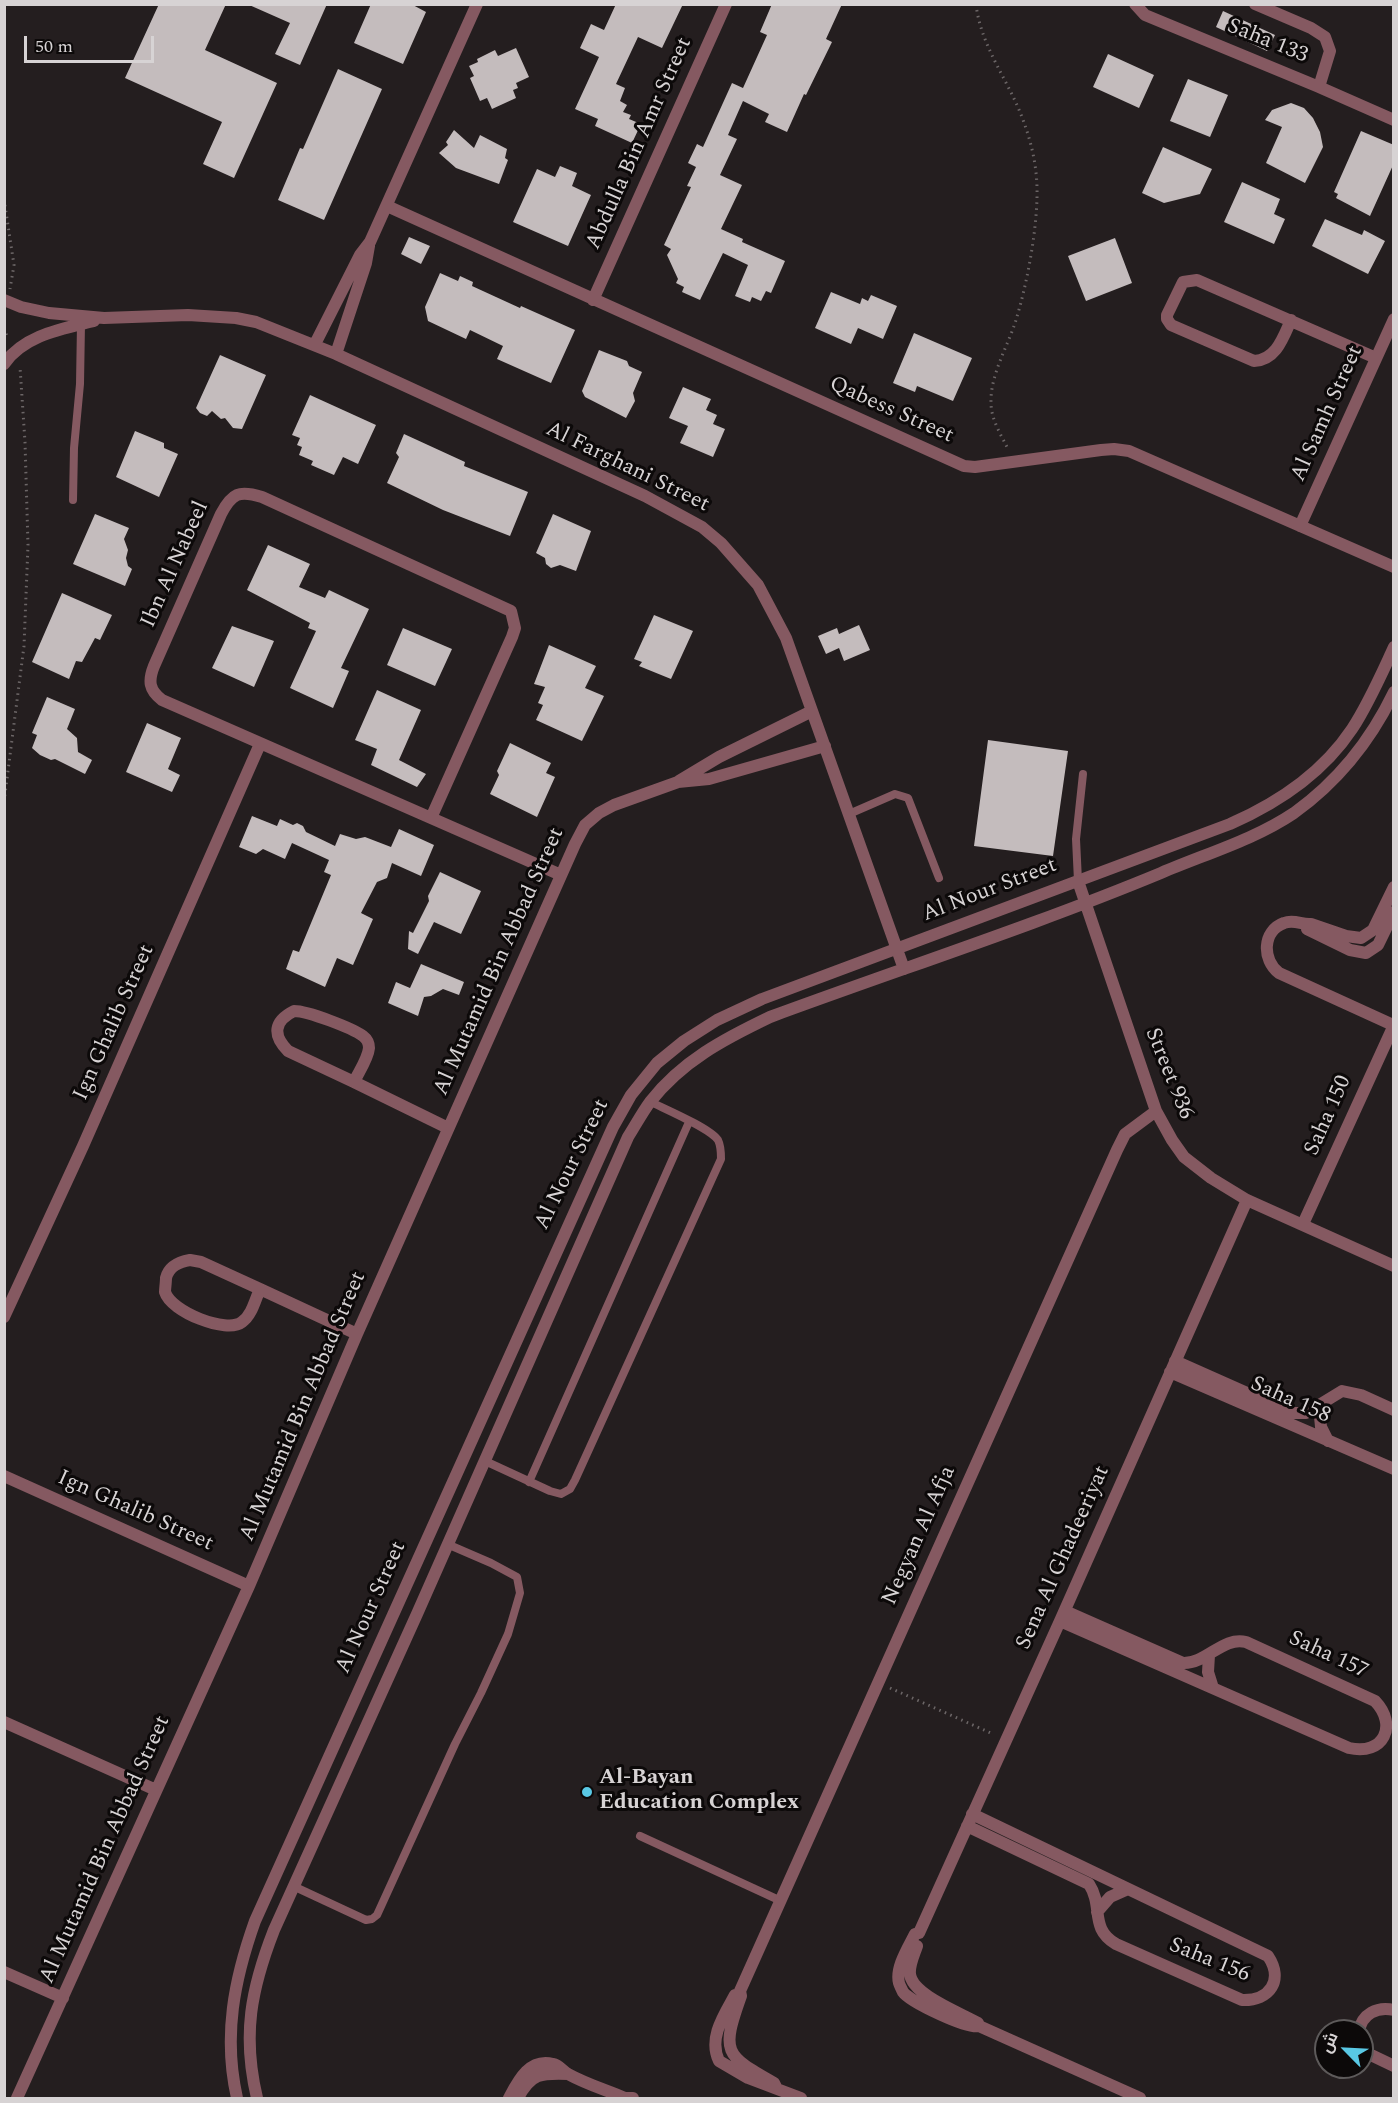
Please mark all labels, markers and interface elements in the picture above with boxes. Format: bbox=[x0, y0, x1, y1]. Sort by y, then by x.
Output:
street label: Saha 133 bbox=[1223, 14, 1311, 70]
scale bar bbox=[27, 24, 158, 62]
text: 50 m bbox=[35, 33, 73, 60]
street label: Abdulla Bin Amr Street bbox=[581, 34, 699, 254]
street label: Al Samh Street bbox=[1286, 342, 1370, 486]
street label: Qabess Street bbox=[825, 372, 957, 450]
street label: Al Farghani Street bbox=[541, 417, 713, 519]
street label: Ibn Al Nabeel bbox=[136, 498, 216, 632]
street label: Al Mutamid Bin Abbad Street bbox=[429, 824, 571, 1100]
street label: Al Nour Street bbox=[919, 853, 1061, 929]
street label: Ign Ghalib Street bbox=[69, 941, 161, 1105]
street label: Street 936 bbox=[1138, 1024, 1198, 1124]
street label: Saha 150 bbox=[1300, 1072, 1358, 1160]
street label: Al Nour Street bbox=[530, 1095, 616, 1235]
street label: Al Mutamid Bin Abbad Street bbox=[235, 1268, 373, 1546]
street label: Saha 158 bbox=[1246, 1372, 1334, 1430]
street label: Negyan Al Afja bbox=[878, 1462, 962, 1610]
street label: Sena Al Ghadeeriyat bbox=[1012, 1462, 1116, 1654]
street label: Ign Ghalib Street bbox=[53, 1466, 217, 1558]
street label: Al Nour Street bbox=[331, 1538, 413, 1678]
street label: Saha 157 bbox=[1284, 1626, 1372, 1686]
street label: Al Mutamid Bin Abbad Street bbox=[35, 1712, 177, 1988]
place label: Al-Bayan Education Complex bbox=[599, 1766, 799, 1818]
marker: Al-Bayan Education Complex bbox=[580, 1785, 594, 1799]
street label: Saha 156 bbox=[1165, 1933, 1253, 1989]
north arrow bbox=[1314, 2019, 1374, 2079]
text: ش bbox=[1314, 2028, 1345, 2057]

